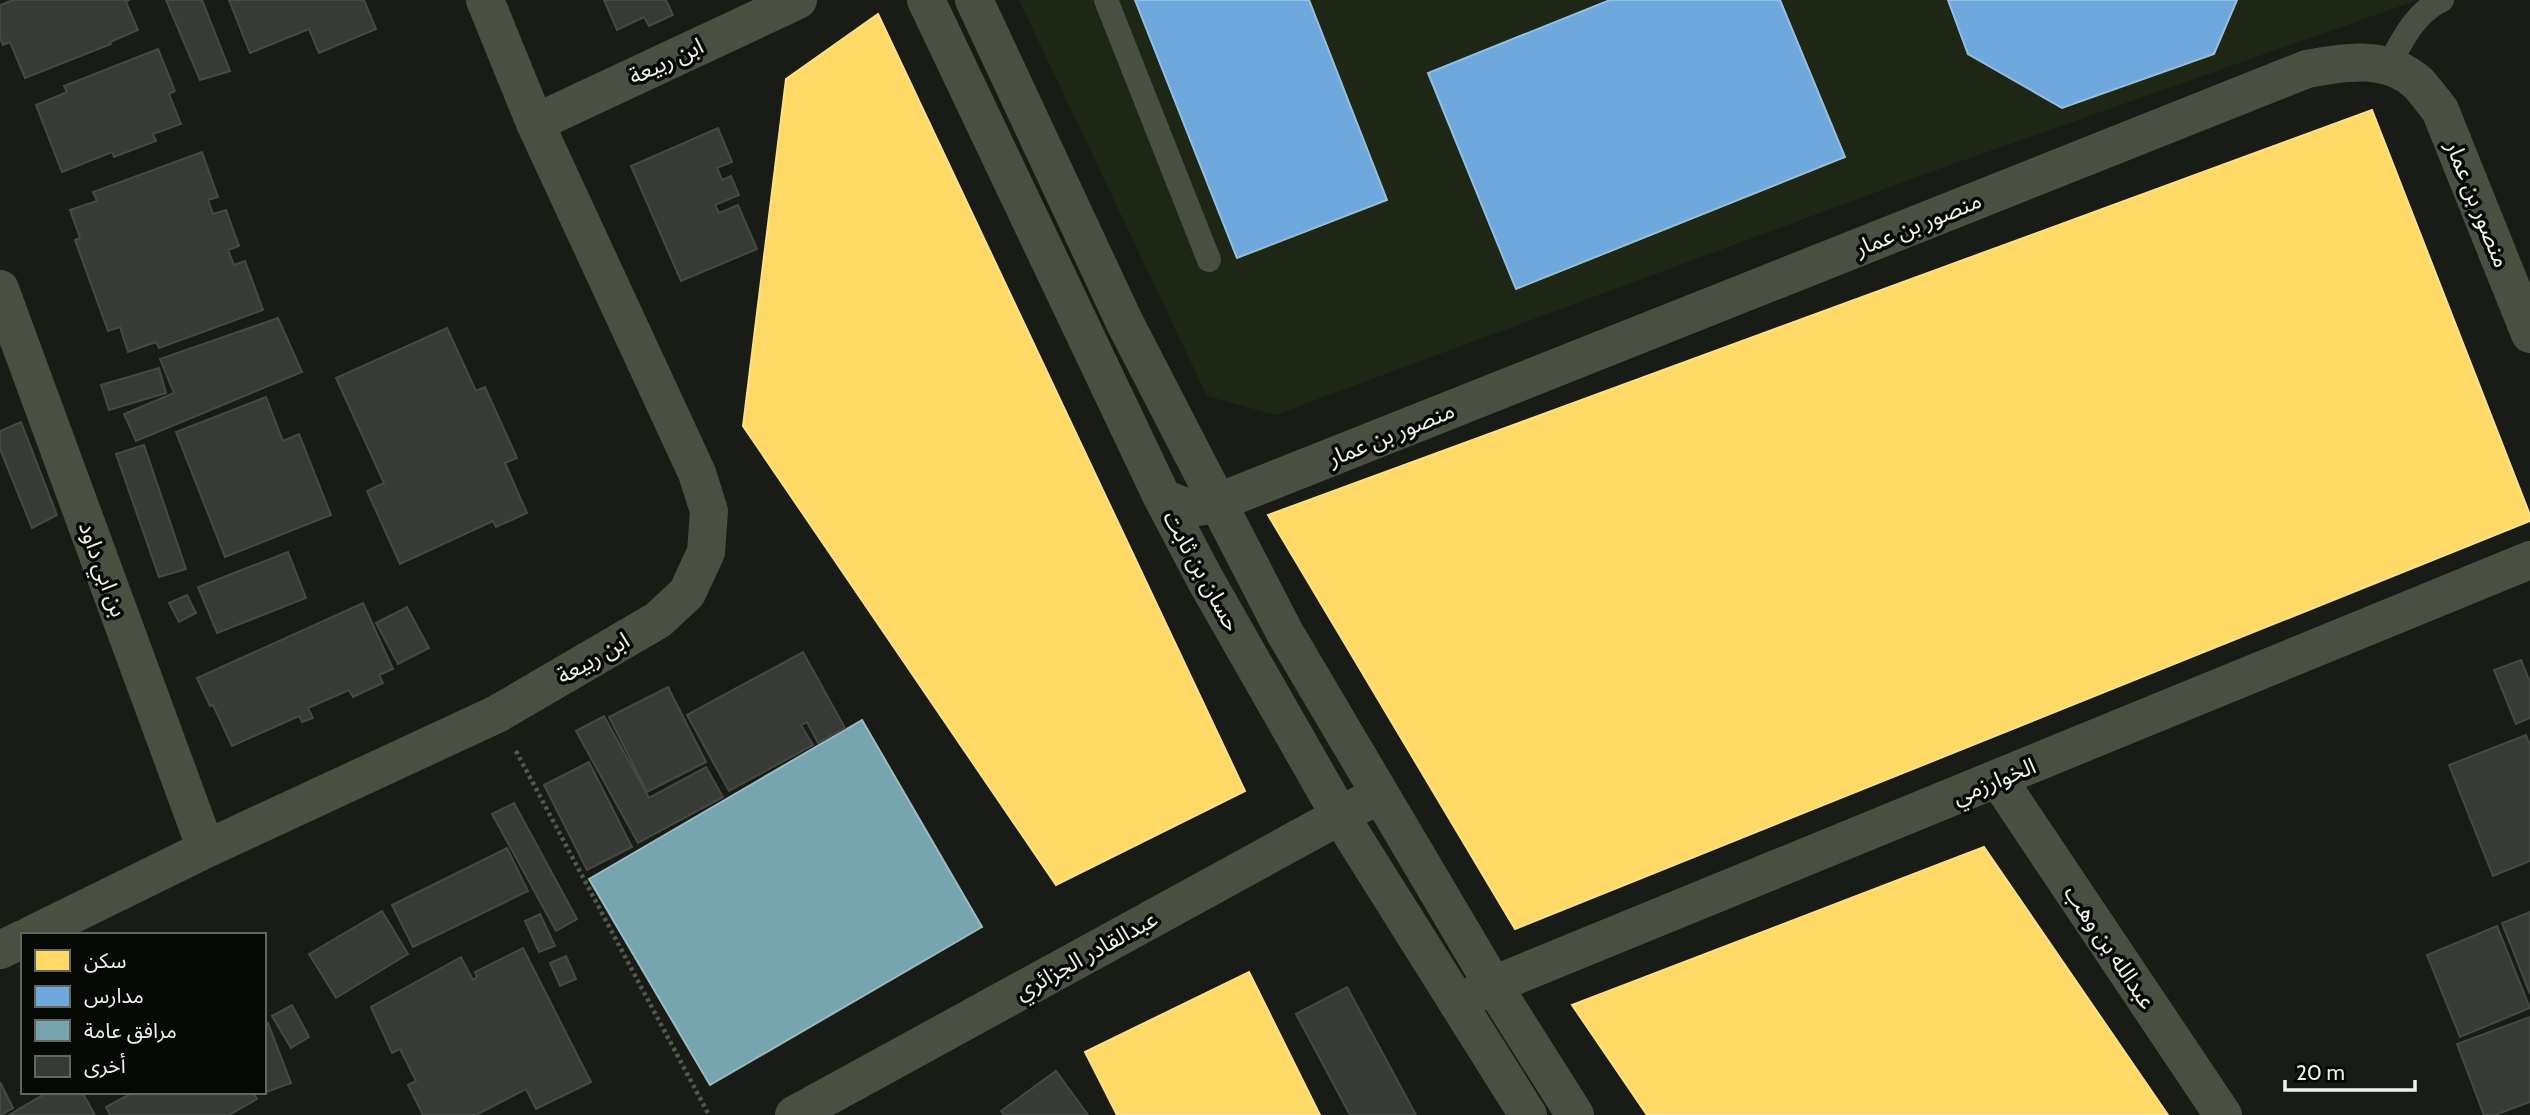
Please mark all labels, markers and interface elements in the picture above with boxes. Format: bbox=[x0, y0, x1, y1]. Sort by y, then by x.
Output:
street label: ابن ربيعة bbox=[624, 32, 708, 90]
street label: منصور بن عمار bbox=[2439, 136, 2516, 272]
street label: منصور بن عمار bbox=[1850, 186, 1986, 263]
street label: منصور بن عمار bbox=[1323, 396, 1459, 473]
street label: حسان بن ثابت bbox=[1157, 506, 1247, 636]
street label: بن ابي داود bbox=[70, 517, 133, 622]
street label: ابن ربيعة bbox=[552, 626, 634, 690]
street label: الخوارزمي bbox=[1948, 752, 2041, 813]
street label: عبدالله بن وهب bbox=[2058, 880, 2162, 1014]
street label: عبدالقادر الجزائري bbox=[1010, 904, 1164, 1009]
legend bbox=[21, 933, 266, 1094]
text: سكن bbox=[84, 948, 126, 973]
text: مدارس bbox=[84, 983, 144, 1008]
text: مرافق عامة bbox=[84, 1018, 177, 1044]
scale bar bbox=[2285, 1048, 2414, 1092]
text: أخرى bbox=[84, 1053, 126, 1078]
text: 20 m bbox=[2296, 1060, 2345, 1085]

